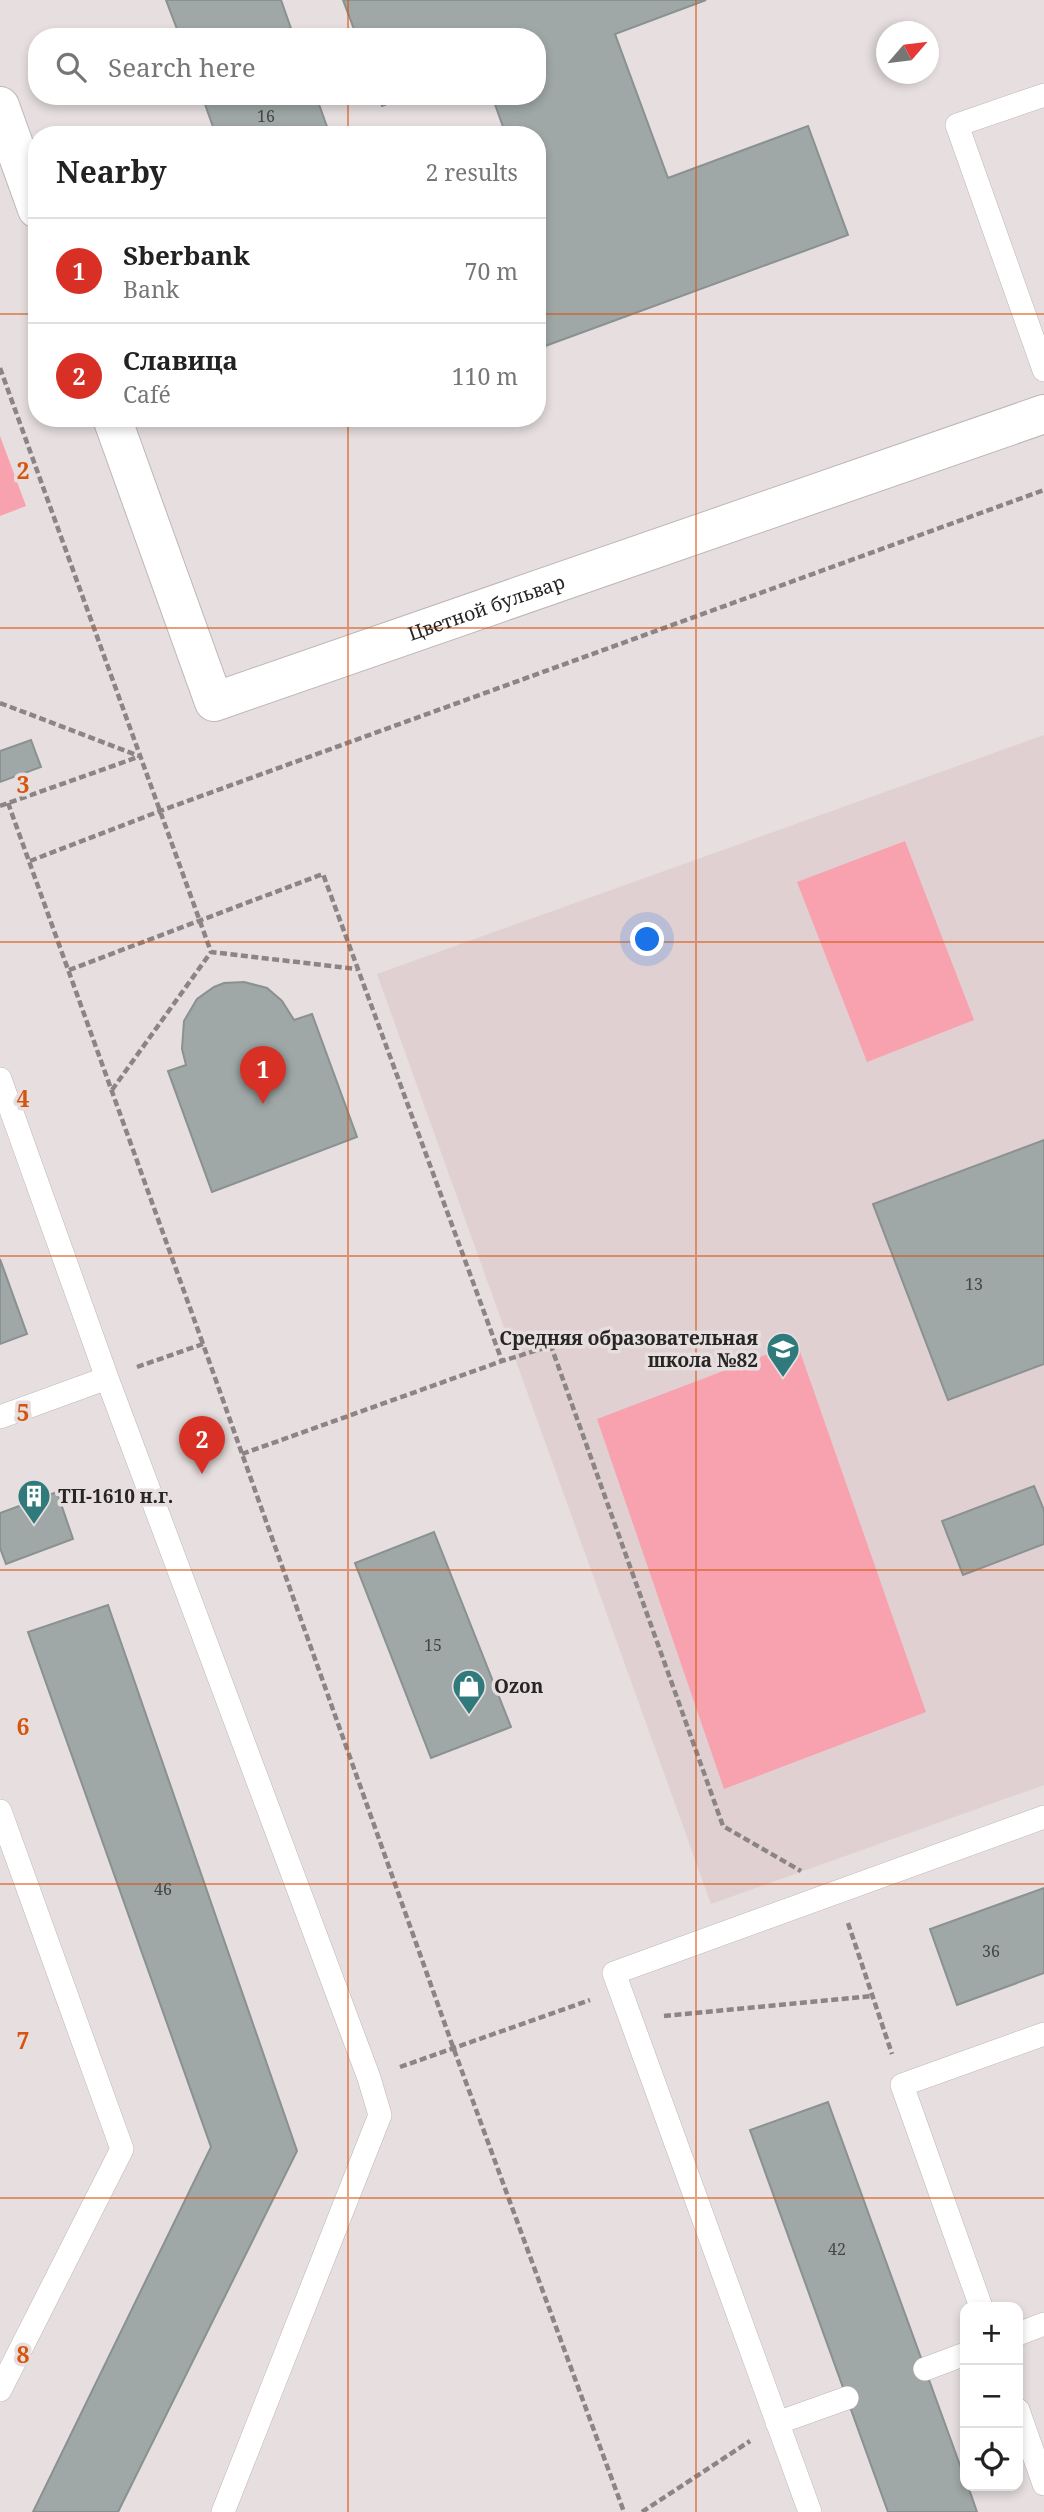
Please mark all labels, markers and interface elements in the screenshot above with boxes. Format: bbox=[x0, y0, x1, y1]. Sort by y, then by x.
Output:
north arrow bbox=[876, 21, 939, 84]
search box bbox=[28, 28, 546, 105]
icon: search bbox=[52, 48, 90, 86]
text: Search here bbox=[108, 49, 256, 85]
house number: 16 bbox=[257, 105, 275, 127]
text: Nearby bbox=[56, 151, 167, 192]
text: 2 results bbox=[425, 156, 518, 188]
text: Sberbank bbox=[123, 237, 250, 273]
text: 1 bbox=[73, 255, 86, 287]
text: 70 m bbox=[465, 255, 518, 287]
text: Bank bbox=[123, 273, 179, 305]
text: Славица bbox=[123, 342, 238, 378]
text: 2 bbox=[73, 360, 86, 392]
text: 110 m bbox=[452, 360, 518, 392]
text: Café bbox=[123, 378, 171, 410]
text: 2 bbox=[17, 454, 30, 486]
street label: Цветной бульвар bbox=[404, 568, 568, 647]
text: 3 bbox=[17, 768, 30, 800]
your location bbox=[630, 922, 664, 956]
pin: 1 bbox=[240, 1046, 286, 1104]
text: 4 bbox=[17, 1082, 30, 1114]
house number: 13 bbox=[965, 1273, 983, 1295]
place label: Средняя образовательная школа №82 bbox=[500, 1325, 758, 1373]
school or university icon: Средняя образовательная школа №82 bbox=[764, 1330, 802, 1379]
text: 5 bbox=[17, 1396, 30, 1428]
pin: 2 bbox=[179, 1416, 225, 1474]
building icon: ТП-1610 н.г. bbox=[15, 1477, 53, 1526]
place label: ТП-1610 н.г. bbox=[58, 1483, 173, 1509]
house number: 15 bbox=[424, 1634, 442, 1656]
shop icon: Ozon bbox=[450, 1667, 488, 1716]
place label: Ozon bbox=[494, 1673, 544, 1699]
text: 6 bbox=[17, 1710, 30, 1742]
house number: 46 bbox=[154, 1878, 172, 1900]
house number: 36 bbox=[982, 1940, 1000, 1962]
text: 7 bbox=[17, 2024, 30, 2056]
house number: 42 bbox=[828, 2238, 846, 2260]
map controls bbox=[960, 2302, 1023, 2491]
button: + bbox=[960, 2302, 1023, 2365]
text: 8 bbox=[17, 2338, 30, 2370]
button: − bbox=[960, 2365, 1023, 2428]
button: locate bbox=[960, 2428, 1023, 2491]

